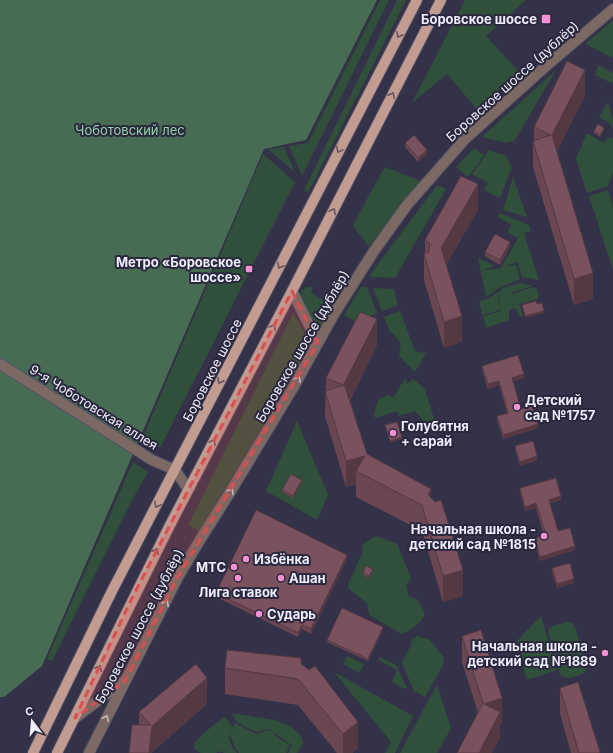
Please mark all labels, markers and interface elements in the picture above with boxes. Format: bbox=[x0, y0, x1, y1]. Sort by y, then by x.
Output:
place label: Боровское шоссе bbox=[421, 11, 537, 27]
marker: Боровское шоссе bbox=[540, 13, 552, 25]
street label: Боровское шоссе (дублёр) bbox=[443, 17, 581, 145]
one-way arrow bbox=[396, 30, 404, 38]
one-way arrow bbox=[387, 92, 395, 100]
park label: Чоботовский лес bbox=[75, 122, 185, 138]
one-way arrow bbox=[337, 146, 344, 153]
one-way arrow bbox=[328, 208, 336, 215]
place label: Метро «Боровское шоссе» bbox=[116, 254, 241, 285]
one-way arrow bbox=[277, 262, 285, 269]
marker: Метро «Боровское шоссе» bbox=[244, 264, 254, 274]
street label: Боровское шоссе (дублёр) bbox=[252, 267, 352, 425]
street label: Боровское шоссе bbox=[179, 316, 245, 424]
one-way arrow bbox=[269, 323, 276, 331]
street label: 9-я Чоботовская аллея bbox=[27, 361, 161, 453]
one-way arrow bbox=[294, 376, 301, 383]
one-way arrow bbox=[218, 377, 225, 385]
place label: Детский сад №1757 bbox=[525, 392, 596, 423]
marker: Детский сад №1757 bbox=[512, 402, 522, 412]
place label: Голубятня + сарай bbox=[401, 418, 469, 449]
marker: Голубятня + сарай bbox=[388, 428, 398, 438]
one-way arrow bbox=[208, 439, 216, 446]
one-way arrow bbox=[227, 488, 234, 495]
one-way arrow bbox=[154, 500, 162, 508]
place label: Начальная школа - детский сад №1815 bbox=[409, 521, 536, 552]
marker: Начальная школа - детский сад №1815 bbox=[539, 531, 549, 541]
street label: Боровское шоссе (дублёр) bbox=[91, 546, 187, 706]
one-way arrow bbox=[152, 548, 159, 555]
place label: Избёнка bbox=[254, 551, 310, 567]
marker: Избёнка bbox=[241, 554, 251, 564]
place label: МТС bbox=[196, 559, 226, 575]
marker: МТС bbox=[229, 562, 239, 572]
place label: Ашан bbox=[289, 570, 326, 586]
marker: Лига ставок bbox=[233, 573, 243, 583]
marker: Ашан bbox=[276, 573, 286, 583]
place label: Лига ставок bbox=[199, 584, 278, 600]
one-way arrow bbox=[161, 599, 169, 607]
place label: Сударь bbox=[267, 606, 316, 622]
marker: Сударь bbox=[254, 609, 264, 619]
place label: Начальная школа - детский сад №1889 bbox=[467, 638, 597, 669]
marker: Начальная школа - детский сад №1889 bbox=[600, 648, 610, 658]
one-way arrow bbox=[94, 665, 102, 672]
north arrow bbox=[12, 701, 52, 741]
text: С bbox=[23, 704, 35, 719]
one-way arrow bbox=[101, 715, 109, 722]

